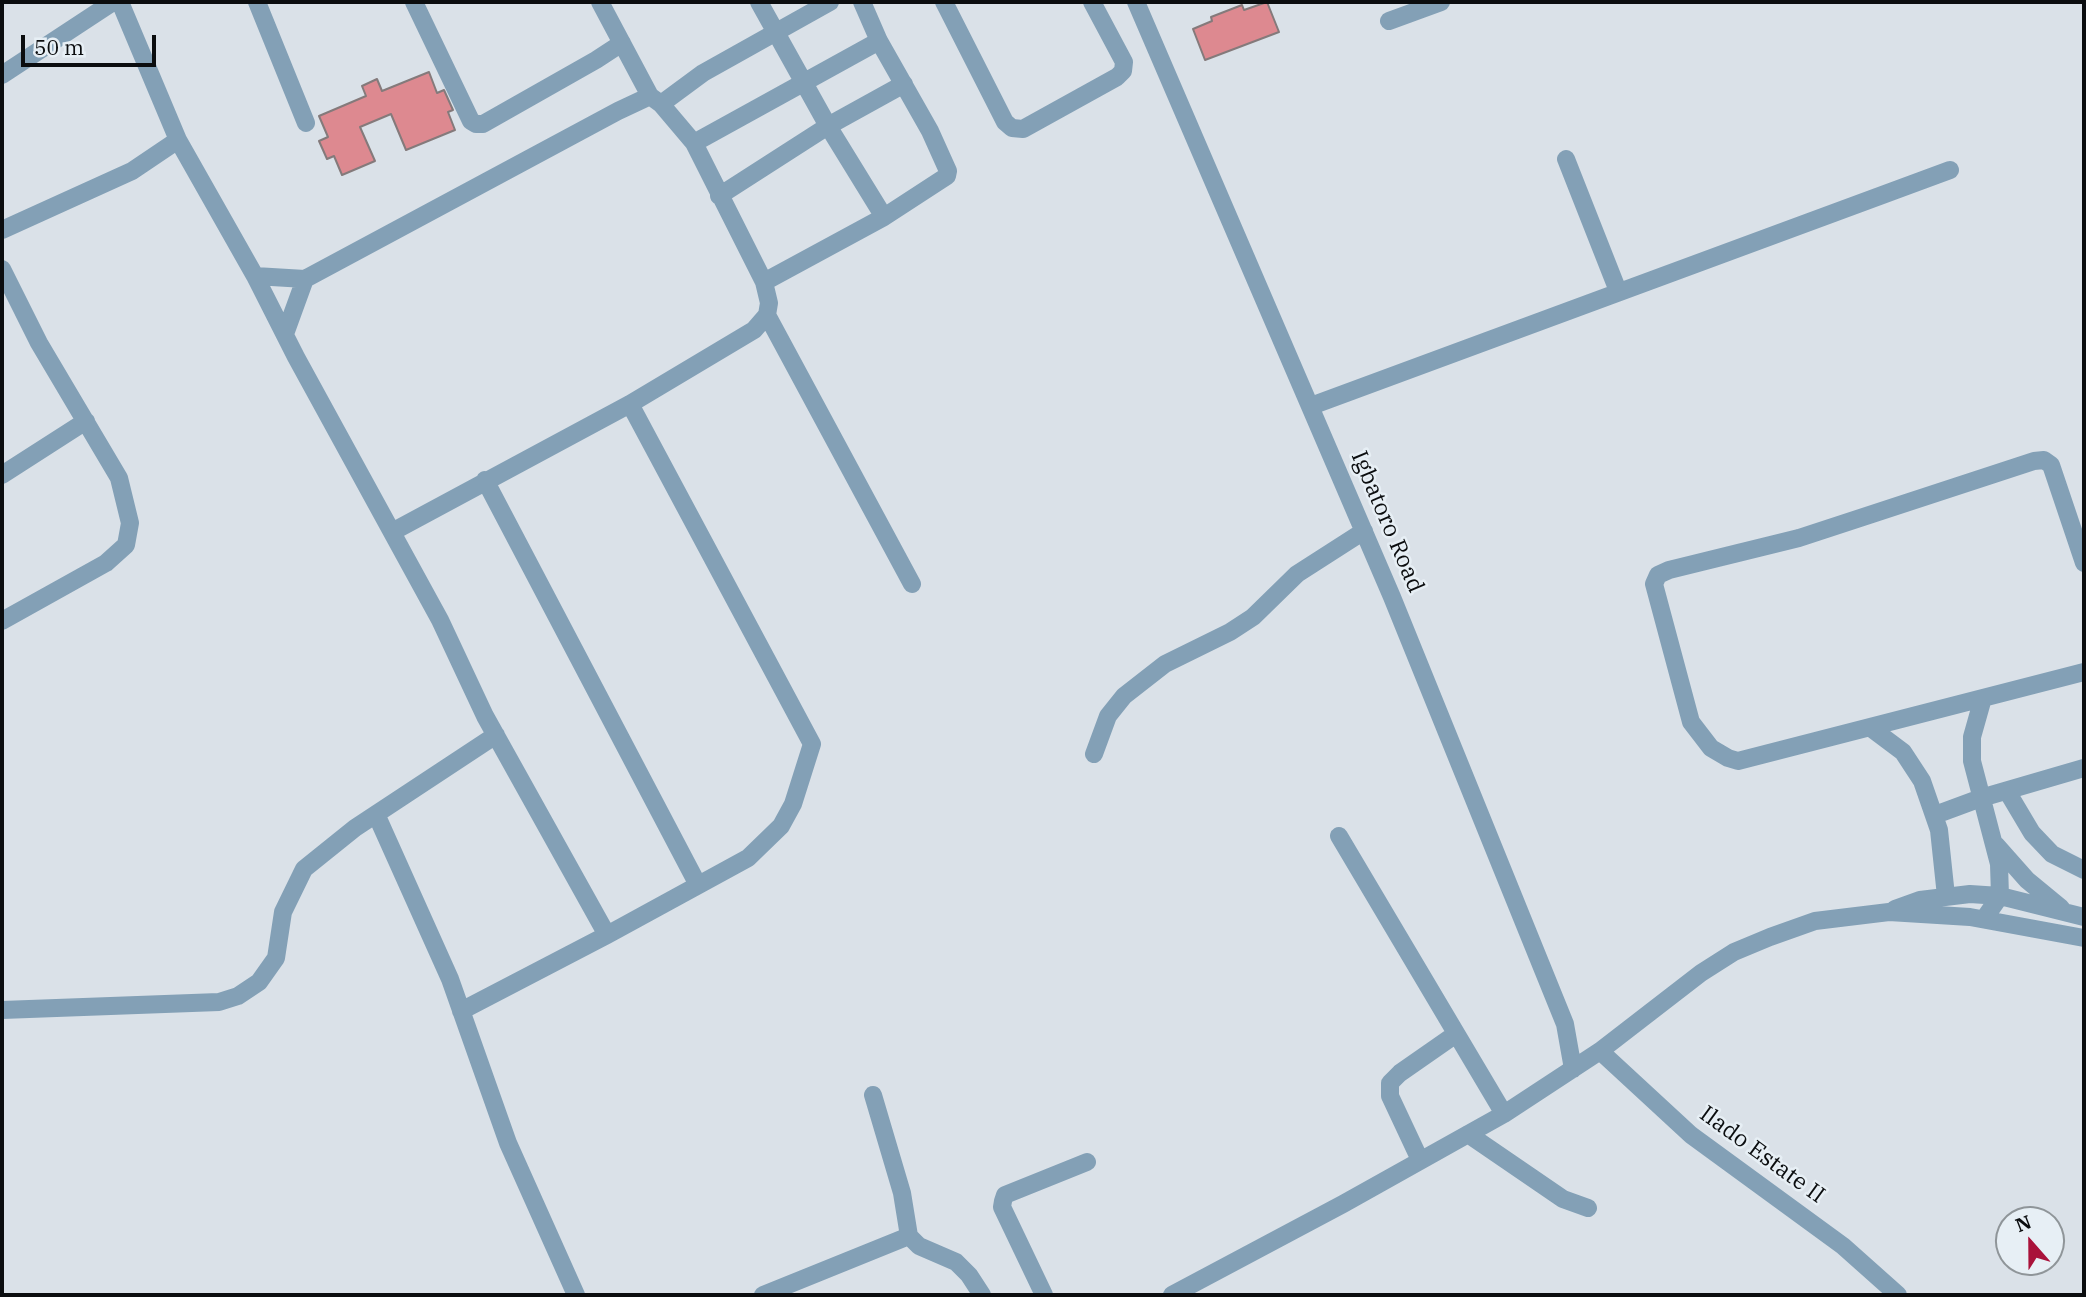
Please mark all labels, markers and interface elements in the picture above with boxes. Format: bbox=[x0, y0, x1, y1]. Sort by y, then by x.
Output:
scale bar bbox=[24, 21, 159, 65]
text: 50 m bbox=[34, 33, 84, 61]
street label: Igbatoro Road bbox=[1345, 447, 1429, 597]
street label: Ilado Estate II bbox=[1694, 1100, 1830, 1210]
north arrow bbox=[1995, 1206, 2065, 1276]
text: N bbox=[2012, 1209, 2035, 1237]

